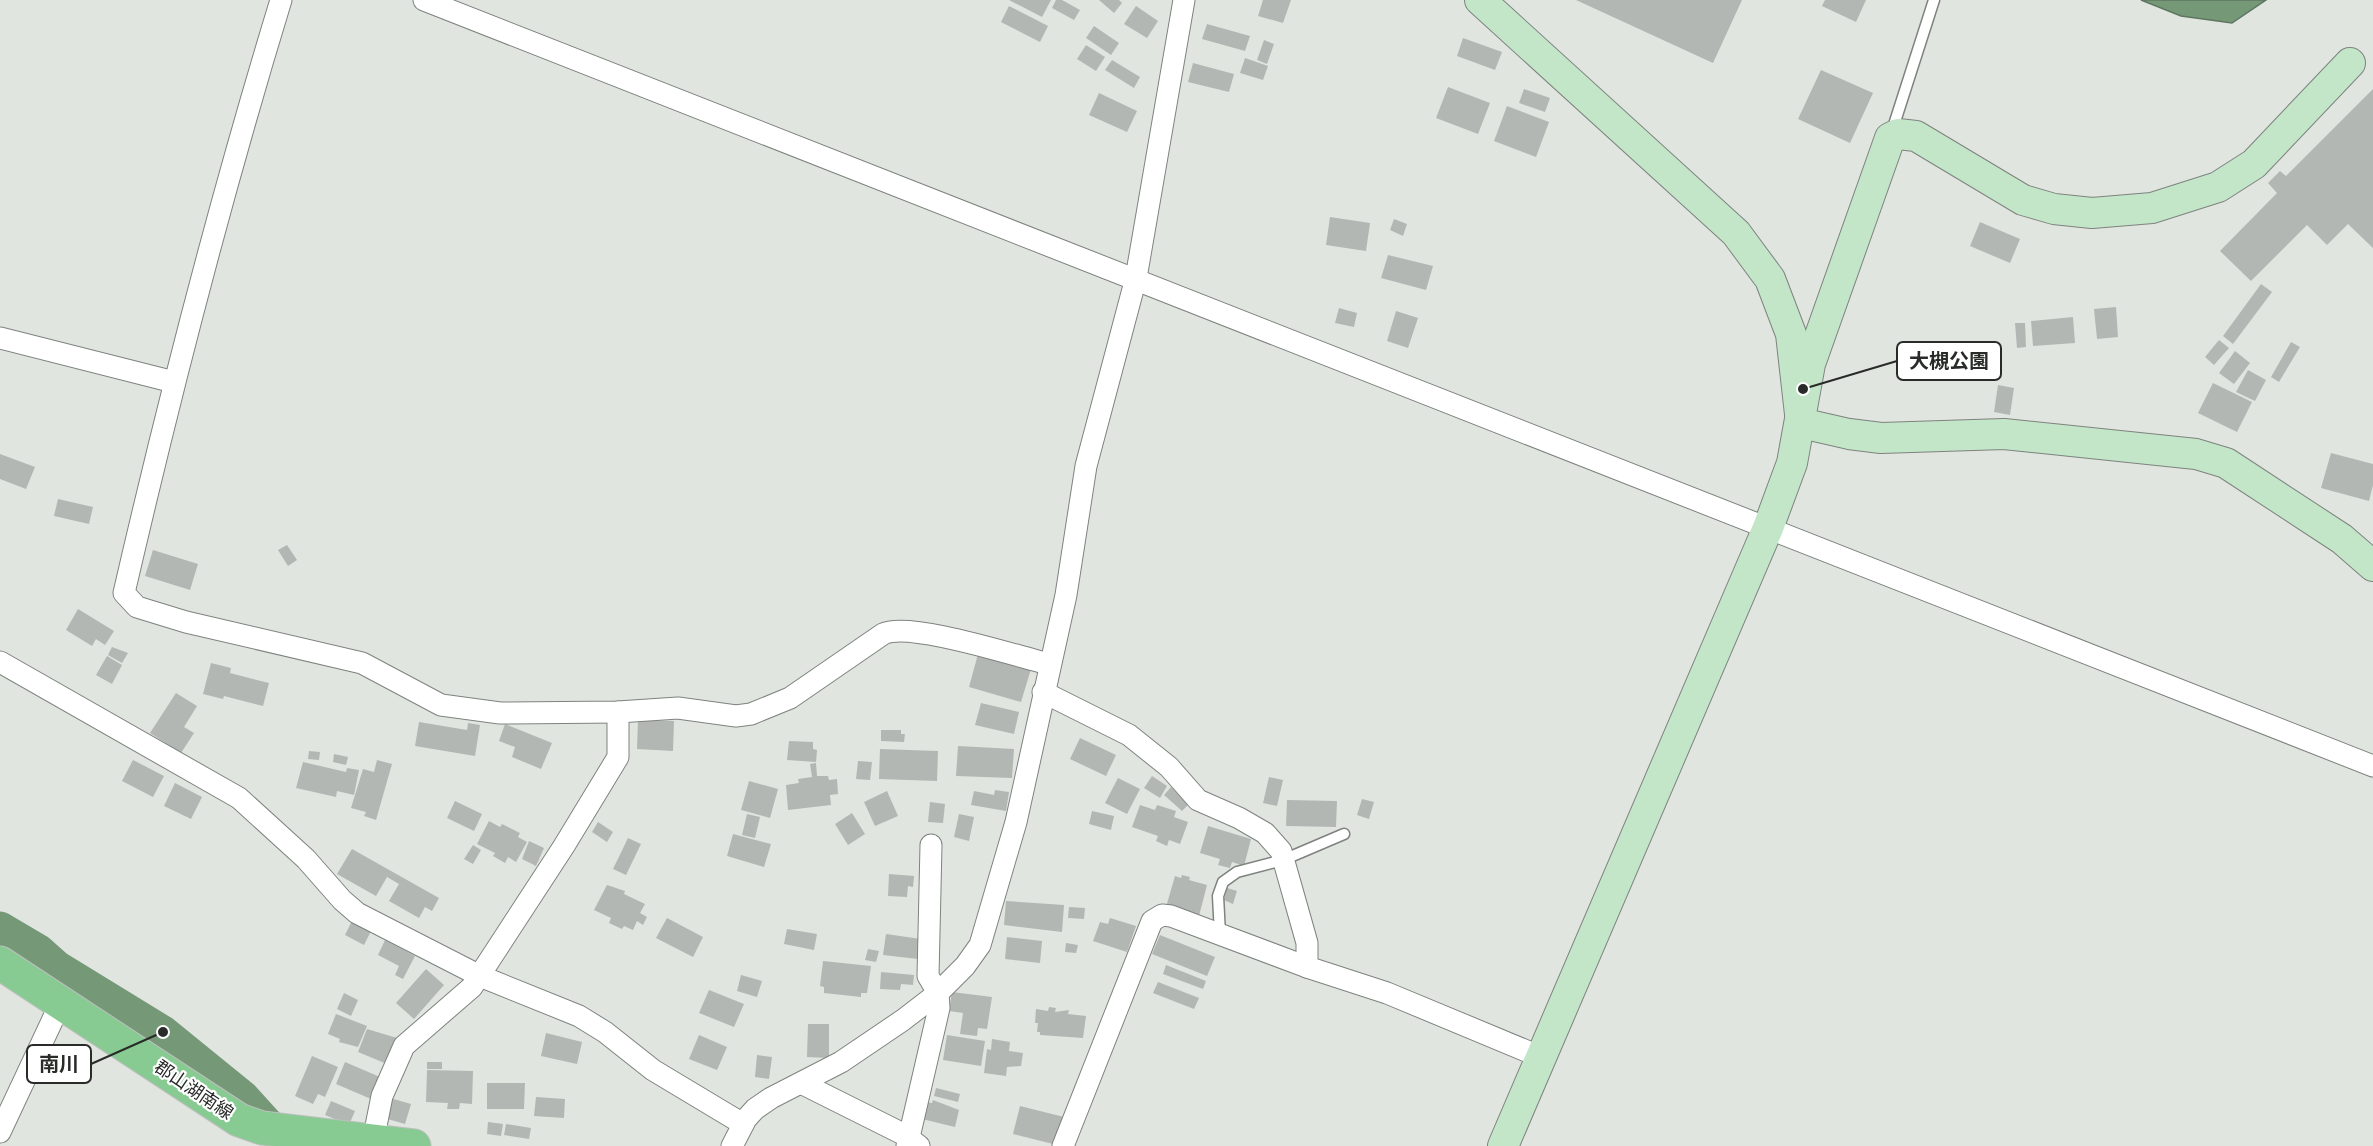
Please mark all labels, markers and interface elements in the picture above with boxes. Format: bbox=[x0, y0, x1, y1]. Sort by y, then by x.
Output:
callout: 大槻公園 bbox=[1897, 342, 2001, 380]
text: 大槻公園 bbox=[1909, 347, 1989, 374]
callout: 南川 bbox=[27, 1045, 91, 1083]
text: 南川 bbox=[39, 1050, 79, 1077]
street label: 郡山湖南線 bbox=[151, 1055, 238, 1124]

